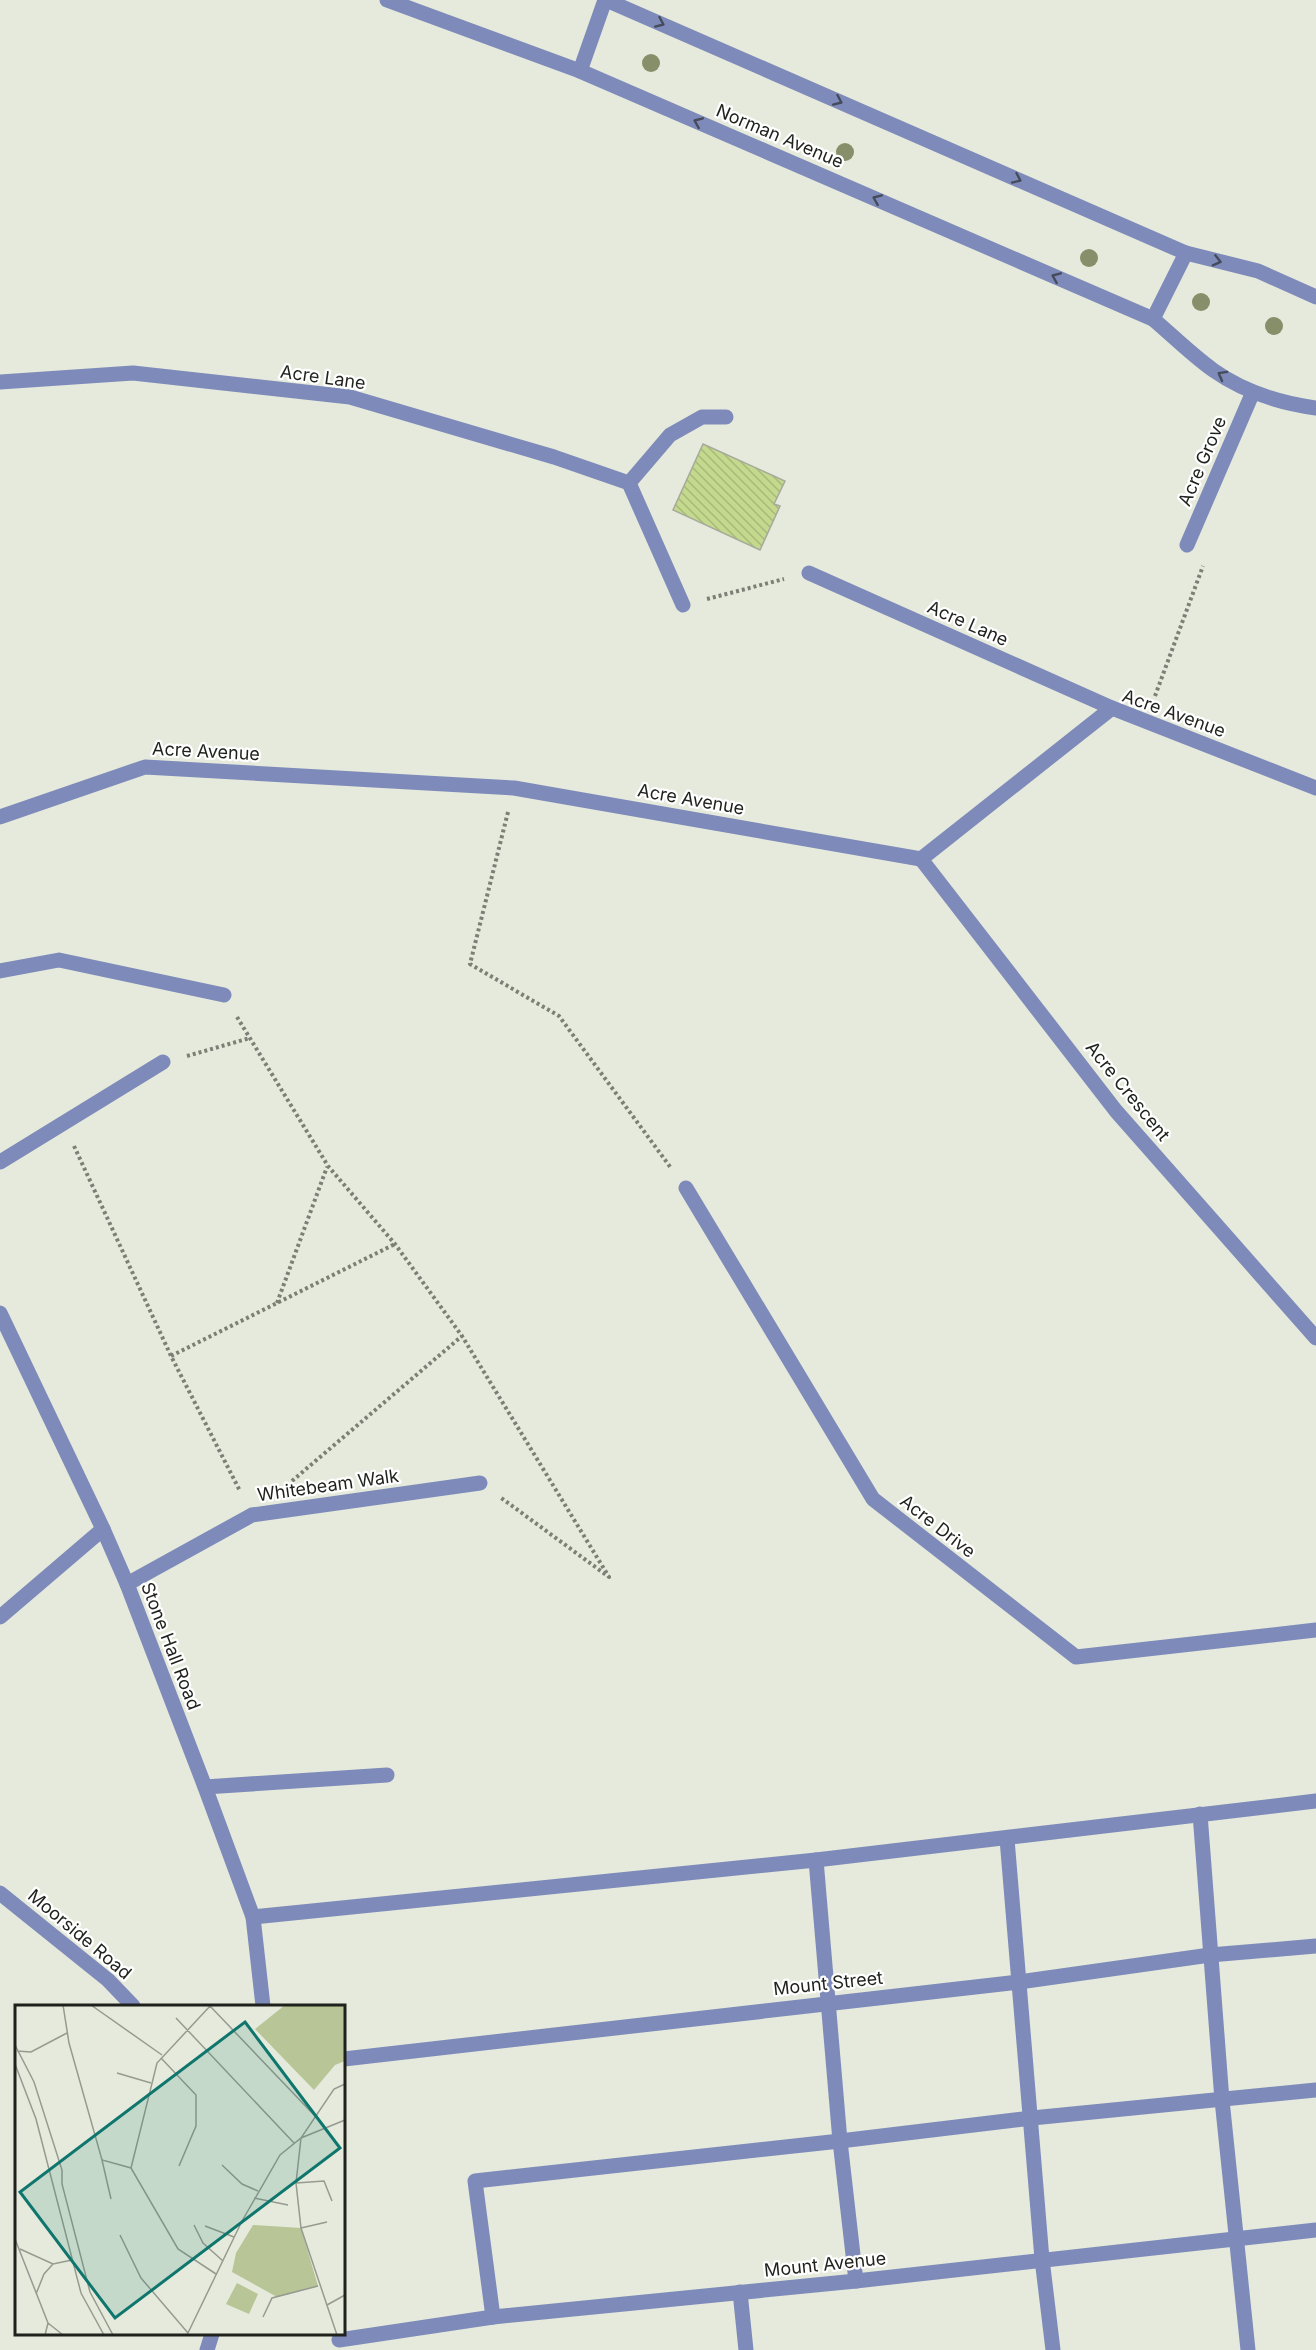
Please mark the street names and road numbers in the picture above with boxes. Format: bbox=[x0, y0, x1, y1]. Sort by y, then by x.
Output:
street label: Norman Avenue bbox=[713, 100, 847, 172]
street label: Acre Lane bbox=[279, 361, 367, 393]
street label: Acre Grove bbox=[1174, 413, 1230, 509]
street label: Acre Lane bbox=[924, 596, 1012, 650]
street label: Acre Avenue bbox=[1120, 685, 1228, 741]
street label: Acre Avenue bbox=[152, 738, 260, 764]
street label: Acre Avenue bbox=[636, 779, 746, 819]
street label: Acre Crescent bbox=[1082, 1037, 1175, 1145]
street label: Whitebeam Walk bbox=[256, 1465, 400, 1505]
street label: Acre Drive bbox=[896, 1490, 980, 1562]
street label: Stone Hall Road bbox=[137, 1579, 205, 1713]
street label: Moorside Road bbox=[24, 1885, 136, 1983]
street label: Mount Street bbox=[772, 1967, 884, 1999]
street label: Mount Avenue bbox=[763, 2247, 887, 2281]

